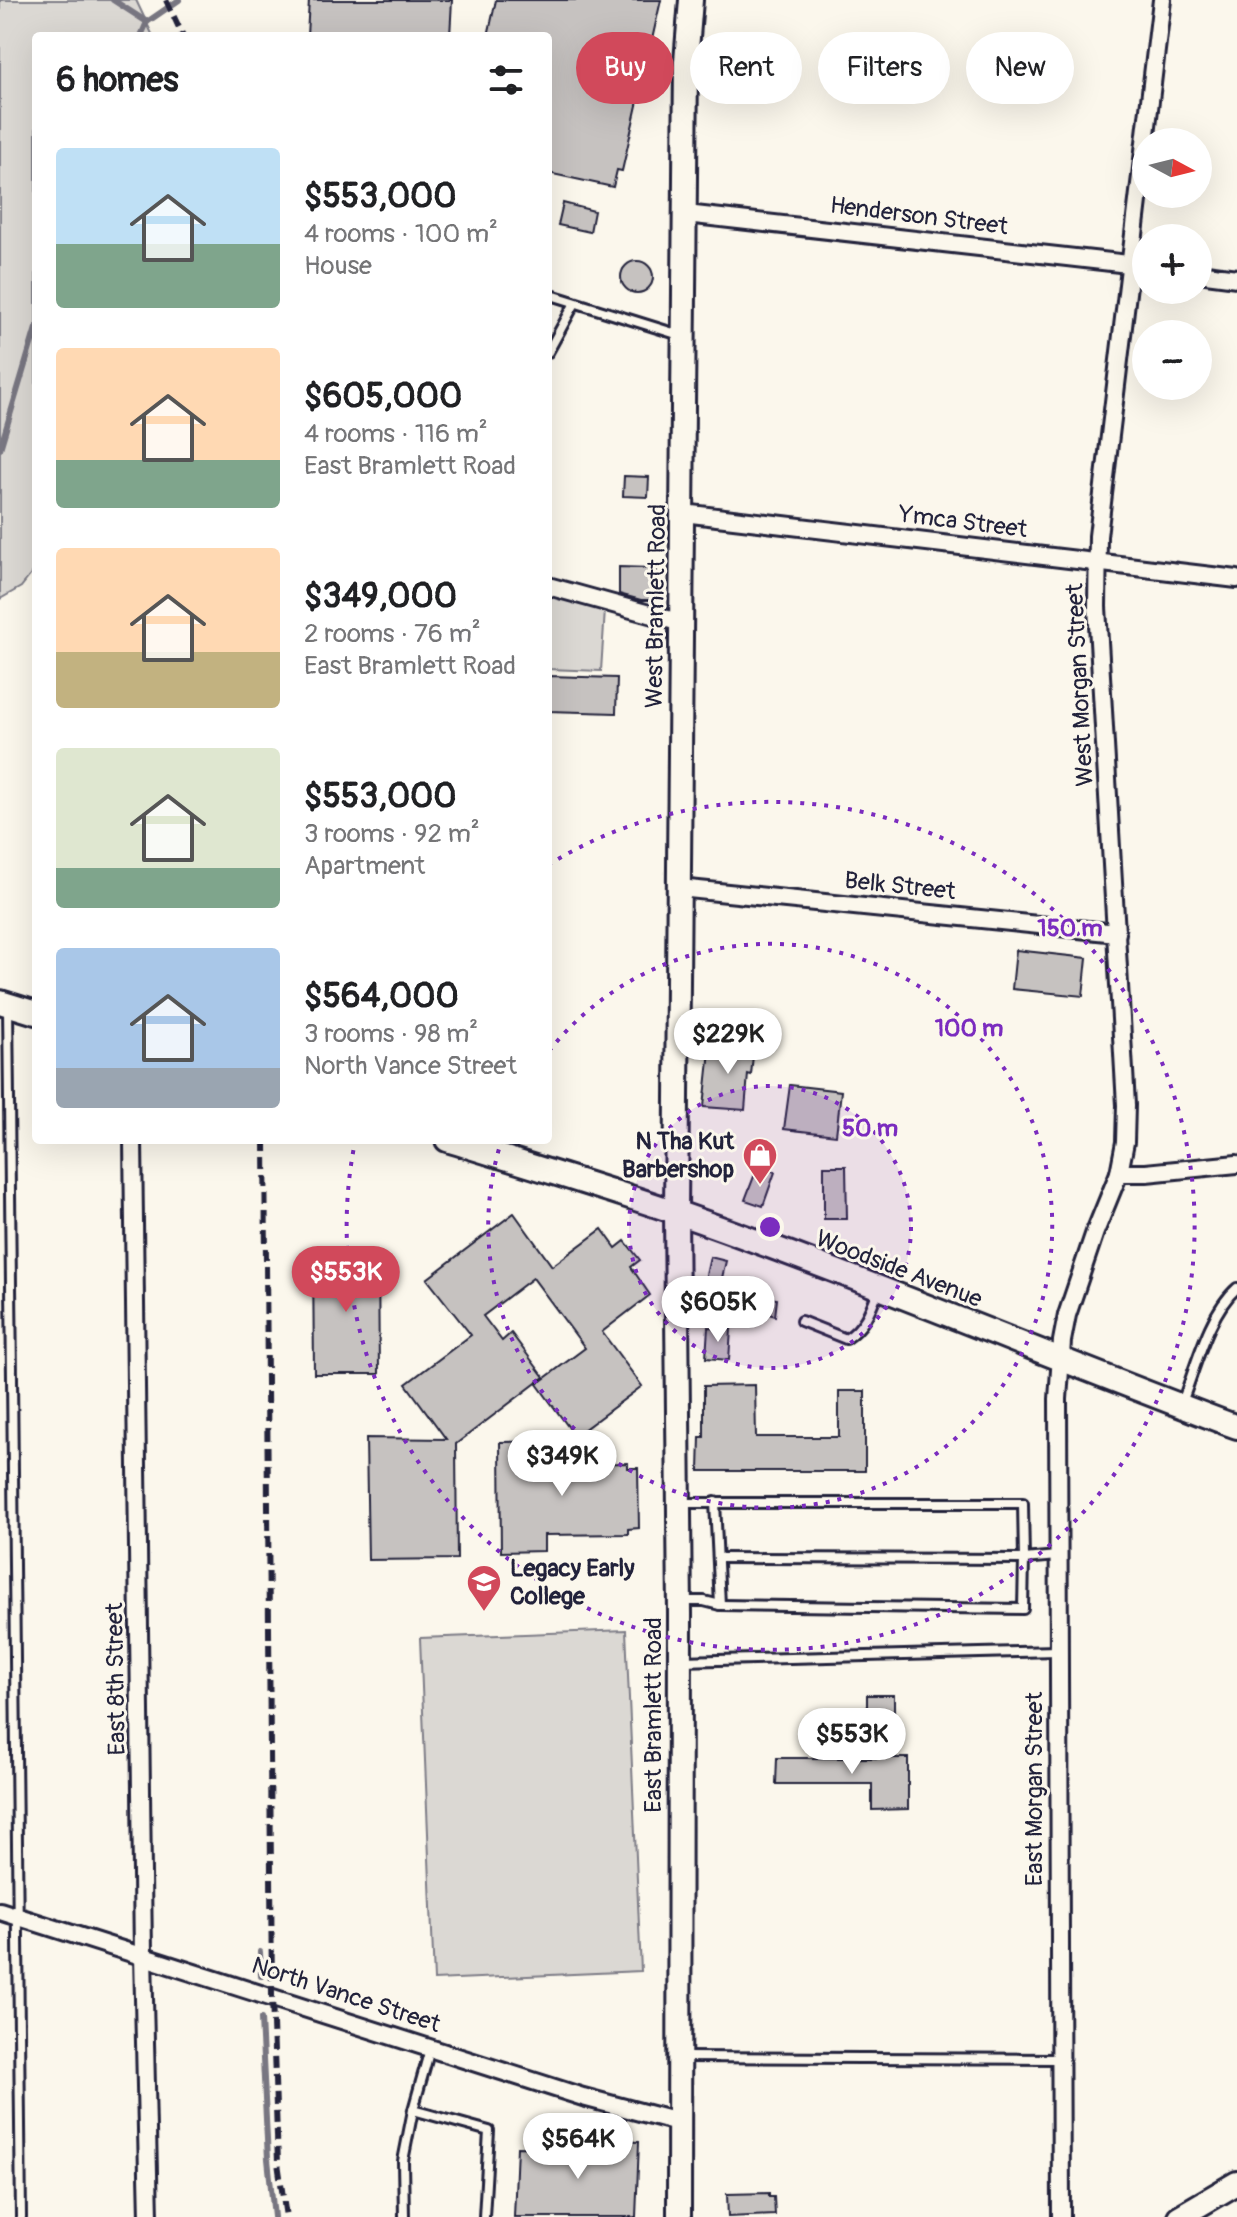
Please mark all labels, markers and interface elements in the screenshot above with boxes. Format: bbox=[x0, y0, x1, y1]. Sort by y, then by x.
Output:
chip: Buy bbox=[576, 32, 674, 104]
chip: Rent bbox=[690, 32, 802, 104]
chip: Filters bbox=[818, 32, 950, 104]
chip: New bbox=[966, 32, 1074, 104]
icon: filters bbox=[484, 58, 528, 102]
text: 6 homes bbox=[56, 59, 179, 102]
north arrow bbox=[1132, 128, 1212, 208]
map controls bbox=[1132, 128, 1212, 400]
text: $553,000 bbox=[304, 175, 457, 218]
icon: home bbox=[120, 180, 216, 276]
street label: Henderson Street bbox=[828, 191, 1010, 241]
text: 4 rooms · 100 m² bbox=[304, 218, 498, 250]
button: + bbox=[1132, 224, 1212, 304]
text: House bbox=[304, 250, 372, 282]
button: − bbox=[1132, 320, 1212, 400]
text: $605,000 bbox=[304, 375, 462, 418]
icon: home bbox=[120, 380, 216, 476]
text: 4 rooms · 116 m² bbox=[304, 418, 488, 450]
text: East Bramlett Road bbox=[304, 450, 516, 482]
street label: Ymca Street bbox=[896, 500, 1029, 544]
street label: West Bramlett Road bbox=[640, 504, 672, 708]
text: $349,000 bbox=[304, 575, 457, 618]
icon: home bbox=[120, 580, 216, 676]
street label: West Morgan Street bbox=[1060, 583, 1100, 787]
text: 2 rooms · 76 m² bbox=[304, 618, 481, 650]
text: East Bramlett Road bbox=[304, 650, 516, 682]
text: $553,000 bbox=[304, 775, 457, 818]
icon: home bbox=[120, 780, 216, 876]
text: 3 rooms · 92 m² bbox=[304, 818, 480, 850]
text: Apartment bbox=[304, 850, 425, 882]
street label: Belk Street bbox=[843, 866, 957, 906]
text: 150 m bbox=[1037, 914, 1103, 943]
text: $564,000 bbox=[304, 975, 459, 1018]
icon: home bbox=[120, 980, 216, 1076]
pin: $229K bbox=[672, 1008, 784, 1076]
text: 100 m bbox=[935, 1014, 1003, 1043]
text: 3 rooms · 98 m² bbox=[304, 1018, 478, 1050]
text: $229K bbox=[692, 1018, 764, 1050]
text: North Vance Street bbox=[304, 1050, 517, 1082]
text: 50 m bbox=[842, 1114, 898, 1143]
place label: N Tha Kut Barbershop bbox=[622, 1127, 735, 1184]
shop icon: N Tha Kut Barbershop bbox=[741, 1136, 779, 1186]
centre of rings bbox=[756, 1213, 784, 1241]
street label: Woodside Avenue bbox=[812, 1224, 986, 1314]
pin: $553K bbox=[290, 1246, 402, 1314]
text: $553K bbox=[310, 1256, 382, 1288]
pin: $605K bbox=[662, 1276, 774, 1344]
text: $605K bbox=[680, 1286, 756, 1318]
pin: $349K bbox=[506, 1430, 618, 1498]
text: $349K bbox=[526, 1440, 598, 1472]
place label: Legacy Early College bbox=[510, 1554, 635, 1611]
school or university icon: Legacy Early College bbox=[465, 1563, 503, 1613]
street label: East 8th Street bbox=[100, 1602, 132, 1756]
street label: East Bramlett Road bbox=[639, 1617, 668, 1813]
street label: East Morgan Street bbox=[1020, 1691, 1049, 1886]
pin: $553K bbox=[796, 1708, 908, 1776]
text: $553K bbox=[816, 1718, 888, 1750]
street label: North Vance Street bbox=[248, 1951, 444, 2039]
pin: $564K bbox=[522, 2113, 634, 2181]
text: $564K bbox=[541, 2123, 615, 2155]

